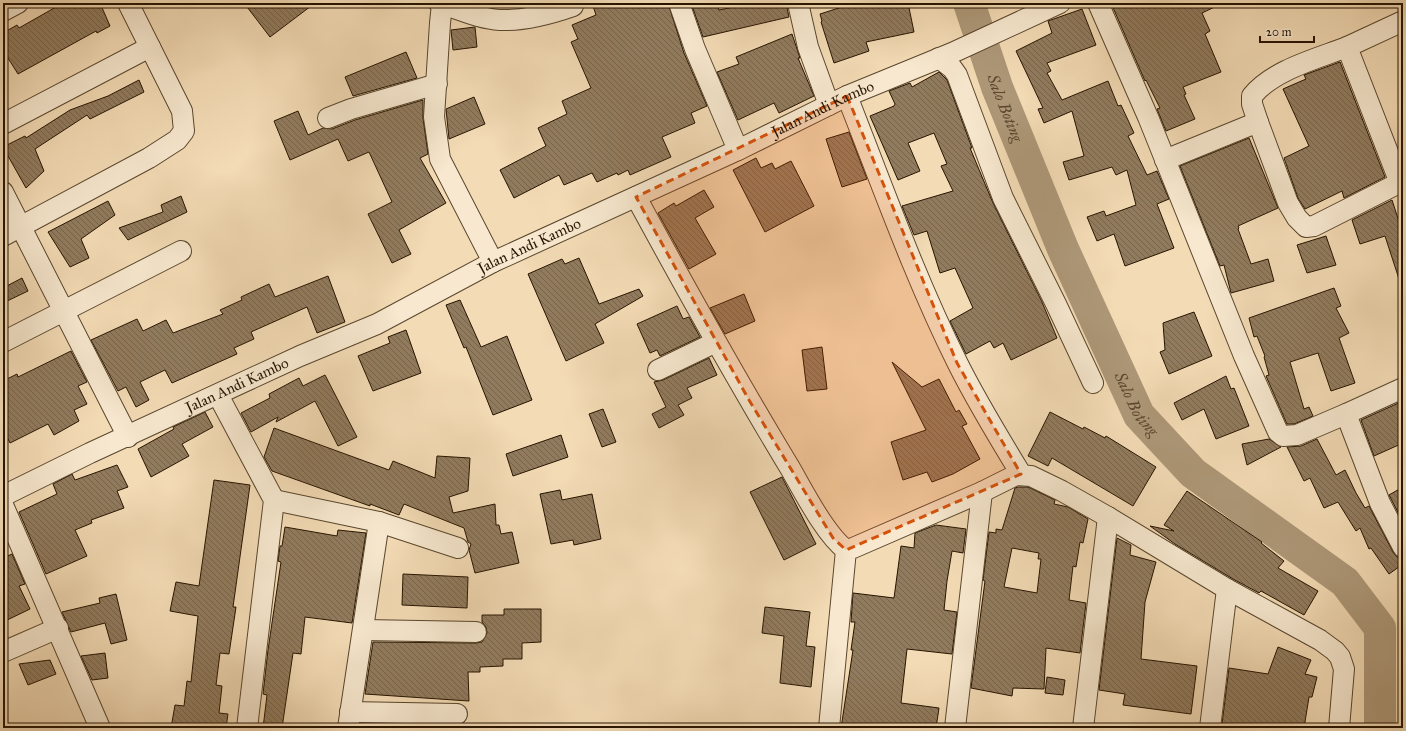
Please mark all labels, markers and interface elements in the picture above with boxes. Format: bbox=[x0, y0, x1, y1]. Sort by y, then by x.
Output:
scale bar bbox=[1260, 18, 1314, 44]
text: 20 m bbox=[1266, 25, 1292, 39]
water label: Salo Boting bbox=[983, 71, 1028, 145]
street label: Jalan Andi Kambo bbox=[767, 77, 877, 143]
street label: Jalan Andi Kambo bbox=[473, 214, 584, 279]
street label: Jalan Andi Kambo bbox=[181, 353, 292, 418]
water label: Salo Boting bbox=[1110, 368, 1163, 440]

